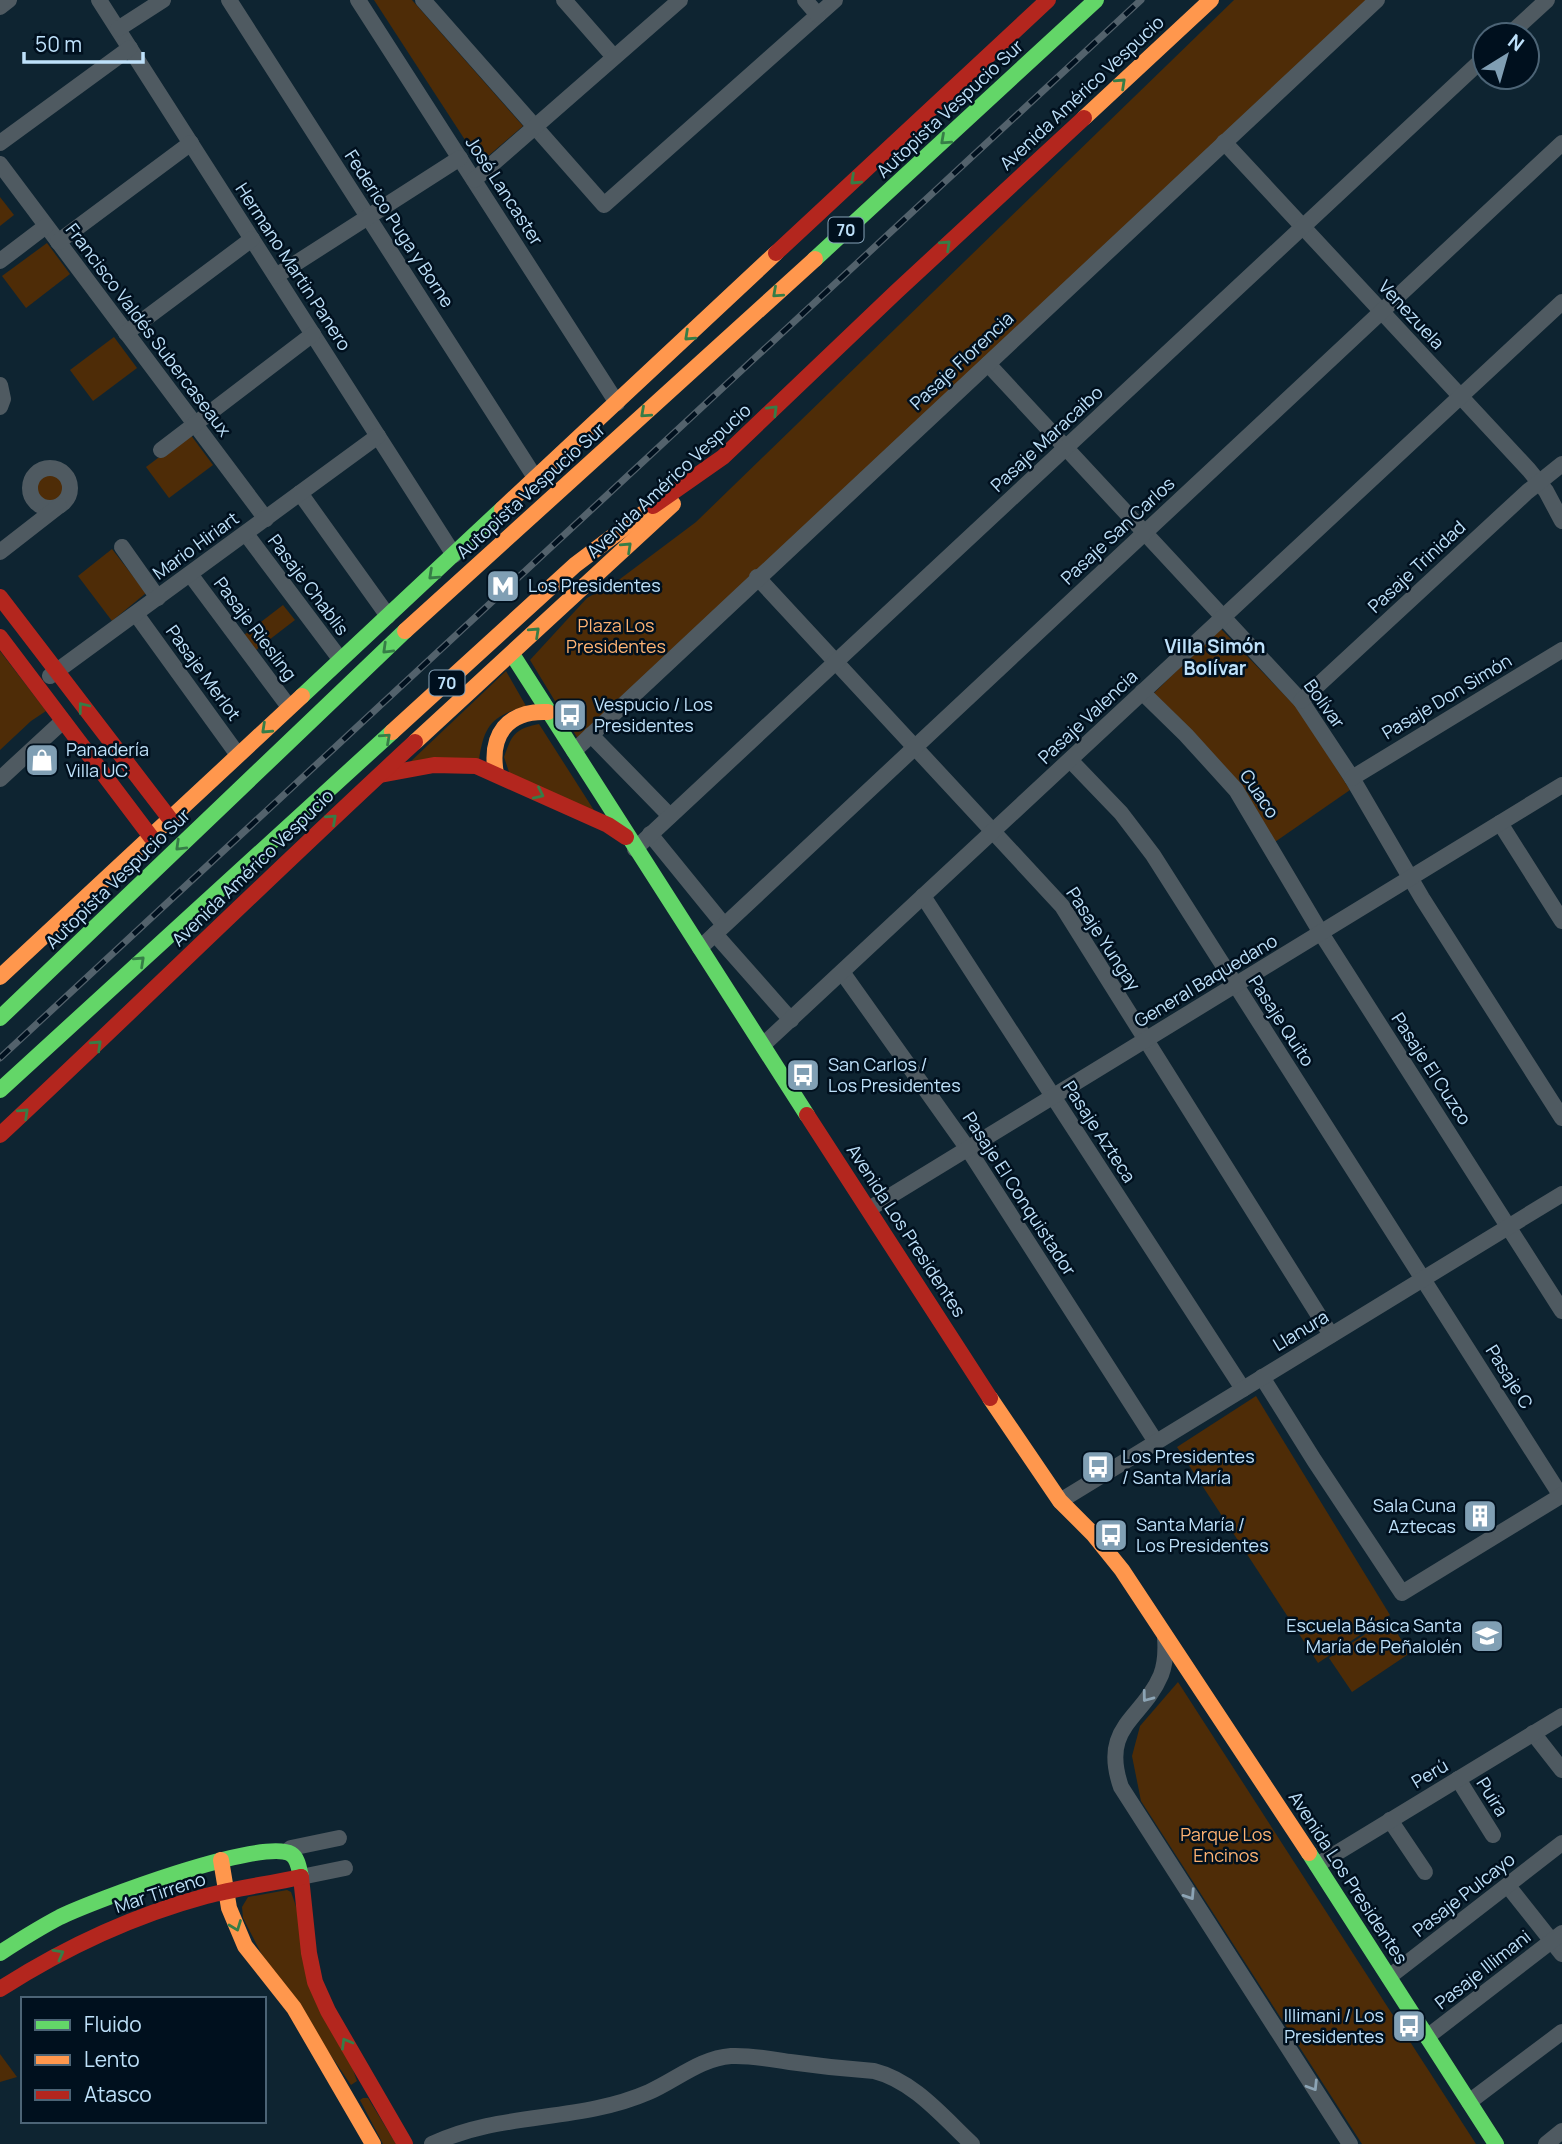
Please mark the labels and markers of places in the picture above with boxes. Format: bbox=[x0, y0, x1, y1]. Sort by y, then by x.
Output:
metro station icon: Los Presidentes bbox=[484, 567, 522, 605]
place label: Los Presidentes bbox=[528, 573, 661, 597]
place label: Vespucio / Los Presidentes bbox=[594, 692, 713, 737]
bus stop icon: Vespucio / Los Presidentes bbox=[551, 696, 589, 734]
place label: Panadería Villa UC bbox=[66, 737, 149, 782]
shop icon: Panadería Villa UC bbox=[23, 741, 61, 779]
place label: San Carlos / Los Presidentes bbox=[828, 1052, 961, 1097]
bus stop icon: San Carlos / Los Presidentes bbox=[784, 1056, 822, 1094]
place label: Los Presidentes / Santa María bbox=[1122, 1444, 1255, 1489]
bus stop icon: Los Presidentes / Santa María bbox=[1079, 1448, 1117, 1486]
place label: Sala Cuna Aztecas bbox=[1373, 1493, 1456, 1538]
building icon: Sala Cuna Aztecas bbox=[1461, 1497, 1499, 1535]
place label: Santa María / Los Presidentes bbox=[1136, 1512, 1269, 1557]
bus stop icon: Santa María / Los Presidentes bbox=[1092, 1516, 1130, 1554]
place label: Escuela Básica Santa María de Peñalolén bbox=[1286, 1613, 1462, 1658]
school or university icon: Escuela Básica Santa María de Peñalolén bbox=[1468, 1617, 1506, 1655]
place label: Illimani / Los Presidentes bbox=[1284, 2003, 1384, 2048]
bus stop icon: Illimani / Los Presidentes bbox=[1390, 2007, 1428, 2045]

